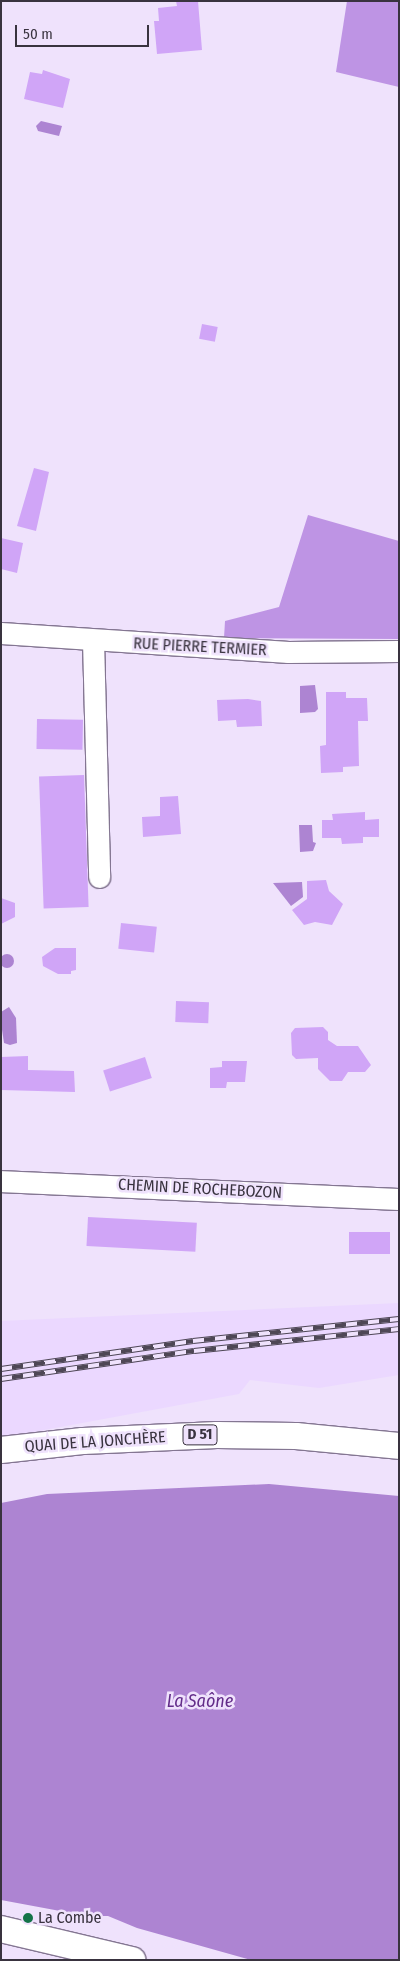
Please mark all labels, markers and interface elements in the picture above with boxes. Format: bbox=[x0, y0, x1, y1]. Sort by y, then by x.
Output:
scale bar bbox=[18, 15, 151, 47]
text: 50 m bbox=[23, 25, 53, 43]
street label: RUE PIERRE TERMIER bbox=[133, 634, 267, 660]
street label: CHEMIN DE ROCHEBOZON bbox=[118, 1175, 282, 1203]
road number: D 51 bbox=[182, 1422, 218, 1448]
street label: QUAI DE LA JONCHÈRE bbox=[24, 1427, 166, 1457]
water label: La Saône bbox=[167, 1690, 233, 1712]
place label: La Combe bbox=[38, 1908, 102, 1928]
marker: La Combe bbox=[22, 1912, 34, 1924]

